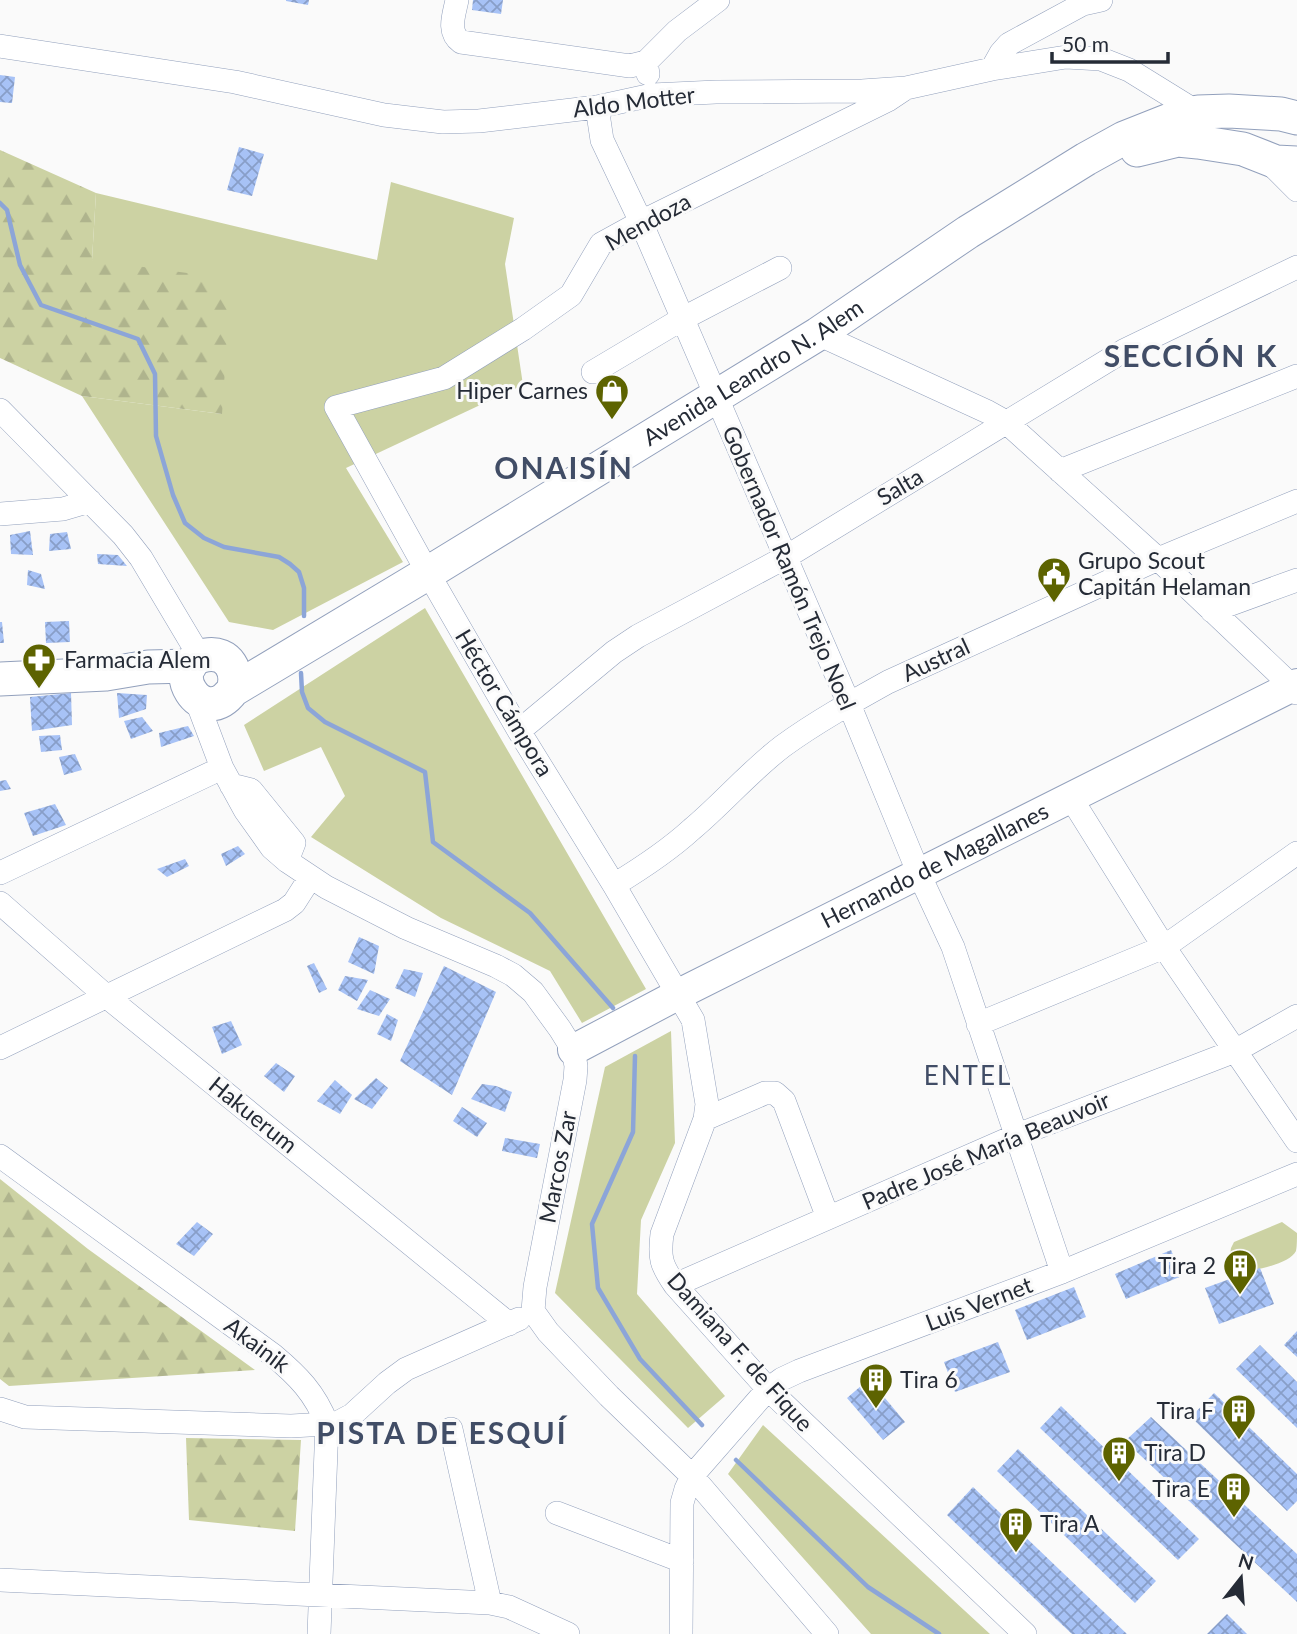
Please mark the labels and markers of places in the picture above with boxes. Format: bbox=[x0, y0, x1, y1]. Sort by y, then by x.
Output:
shop icon: Hiper Carnes bbox=[593, 372, 631, 421]
place label: Hiper Carnes bbox=[456, 376, 588, 404]
place label: Grupo Scout Capitán Helaman bbox=[1078, 546, 1251, 600]
public building icon: Grupo Scout Capitán Helaman bbox=[1035, 555, 1073, 604]
pharmacy icon: Farmacia Alem bbox=[20, 641, 58, 690]
place label: Farmacia Alem bbox=[64, 645, 211, 673]
building icon: Tira 2 bbox=[1221, 1247, 1259, 1296]
place label: Tira 2 bbox=[1158, 1251, 1216, 1279]
building icon: Tira 6 bbox=[857, 1361, 895, 1410]
place label: Tira 6 bbox=[900, 1365, 958, 1393]
building icon: Tira F bbox=[1220, 1392, 1258, 1441]
place label: Tira F bbox=[1156, 1396, 1214, 1424]
building icon: Tira D bbox=[1100, 1434, 1138, 1483]
place label: Tira D bbox=[1144, 1438, 1206, 1466]
building icon: Tira E bbox=[1215, 1470, 1253, 1519]
place label: Tira E bbox=[1152, 1474, 1210, 1502]
building icon: Tira A bbox=[997, 1505, 1035, 1554]
place label: Tira A bbox=[1040, 1509, 1100, 1537]

